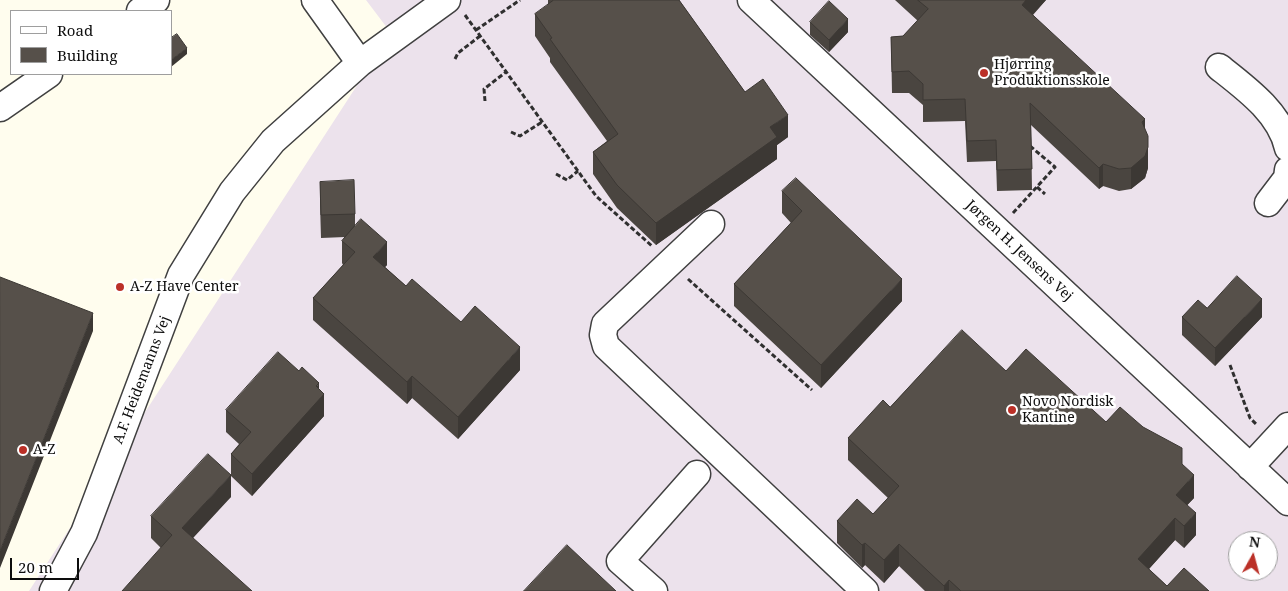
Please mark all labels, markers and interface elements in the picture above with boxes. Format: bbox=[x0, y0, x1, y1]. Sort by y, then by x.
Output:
legend bbox=[10, 10, 172, 75]
text: Road bbox=[57, 20, 93, 40]
text: Building bbox=[57, 45, 118, 65]
place label: Hjørring Produktionsskole bbox=[994, 57, 1110, 90]
marker: Hjørring Produktionsskole bbox=[978, 67, 990, 79]
street label: Jørgen H. Jensens Vej bbox=[962, 197, 1076, 305]
place label: A-Z Have Center bbox=[130, 279, 238, 295]
marker: A-Z Have Center bbox=[114, 281, 126, 293]
street label: A.F. Heidemanns Vej bbox=[110, 314, 174, 446]
place label: Novo Nordisk Kantine bbox=[1022, 394, 1114, 427]
marker: Novo Nordisk Kantine bbox=[1006, 404, 1018, 416]
place label: A-Z bbox=[33, 442, 55, 458]
marker: A-Z bbox=[17, 444, 29, 456]
north arrow bbox=[1228, 531, 1278, 581]
text: N bbox=[1248, 532, 1261, 552]
scale bar bbox=[12, 548, 81, 580]
text: 20 m bbox=[18, 557, 53, 577]

